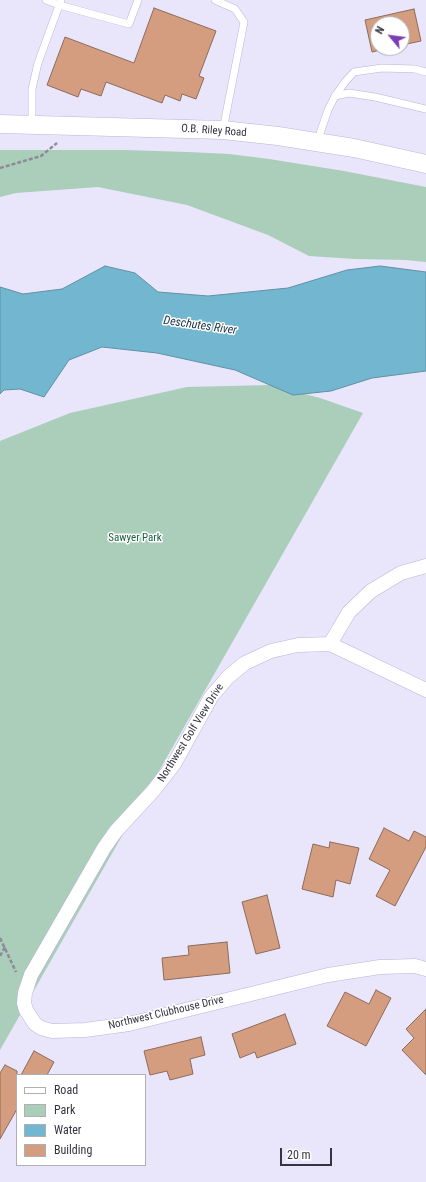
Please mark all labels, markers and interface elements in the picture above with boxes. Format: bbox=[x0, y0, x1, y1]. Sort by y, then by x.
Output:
north arrow bbox=[370, 16, 410, 56]
text: N bbox=[373, 24, 387, 37]
street label: O.B. Riley Road bbox=[181, 122, 247, 140]
water label: Deschutes River bbox=[162, 314, 238, 338]
park label: Sawyer Park bbox=[108, 531, 162, 545]
street label: Northwest Golf View Drive bbox=[155, 681, 227, 785]
street label: Northwest Clubhouse Drive bbox=[107, 993, 225, 1033]
legend bbox=[16, 1074, 146, 1166]
text: Road bbox=[54, 1083, 78, 1097]
text: Park bbox=[54, 1103, 75, 1117]
text: Water bbox=[54, 1123, 82, 1137]
scale bar bbox=[282, 1140, 334, 1166]
text: Building bbox=[54, 1143, 92, 1157]
text: 20 m bbox=[287, 1148, 311, 1162]

